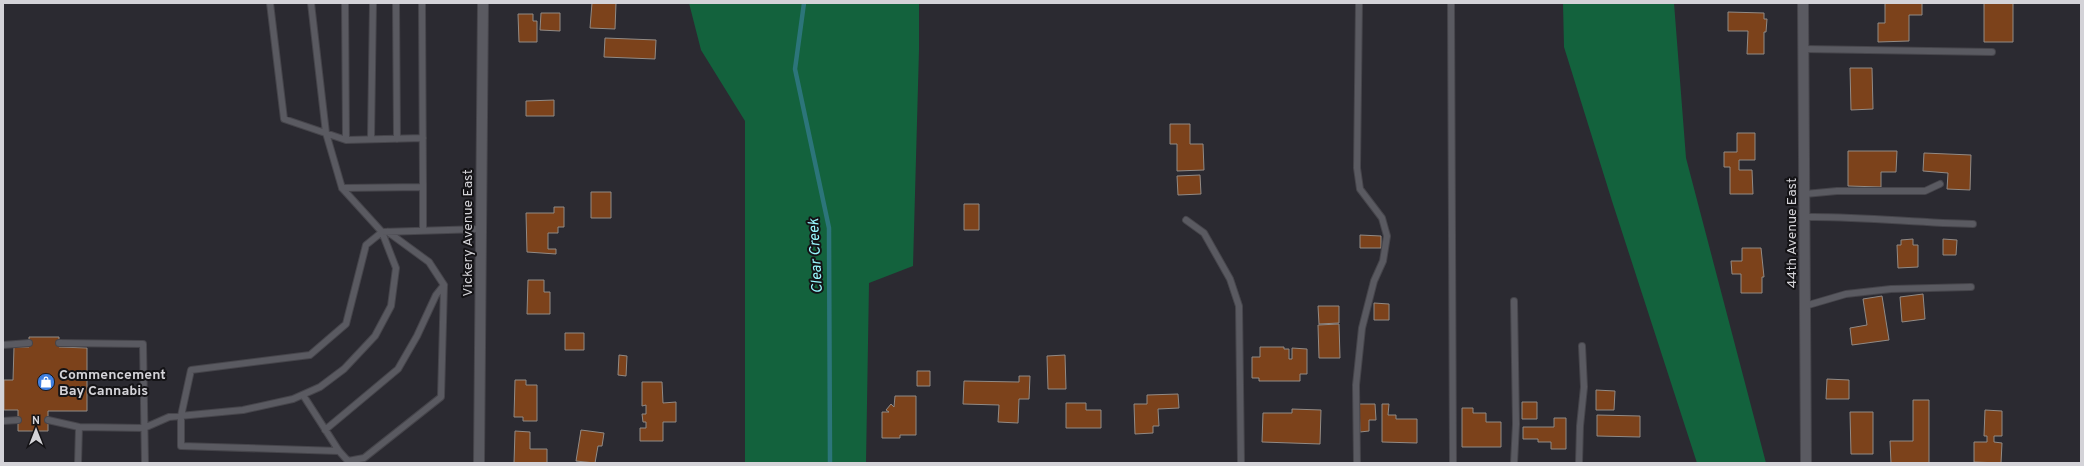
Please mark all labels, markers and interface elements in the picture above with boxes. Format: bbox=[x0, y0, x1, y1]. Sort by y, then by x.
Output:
street label: Vickery Avenue East bbox=[460, 169, 477, 297]
street label: 44th Avenue East bbox=[1784, 178, 1801, 288]
water label: Clear Creek bbox=[805, 217, 828, 294]
place label: Commencement Bay Cannabis bbox=[59, 367, 166, 400]
shop icon: Commencement Bay Cannabis bbox=[36, 372, 56, 392]
north arrow bbox=[16, 410, 56, 450]
text: N bbox=[32, 414, 40, 428]

